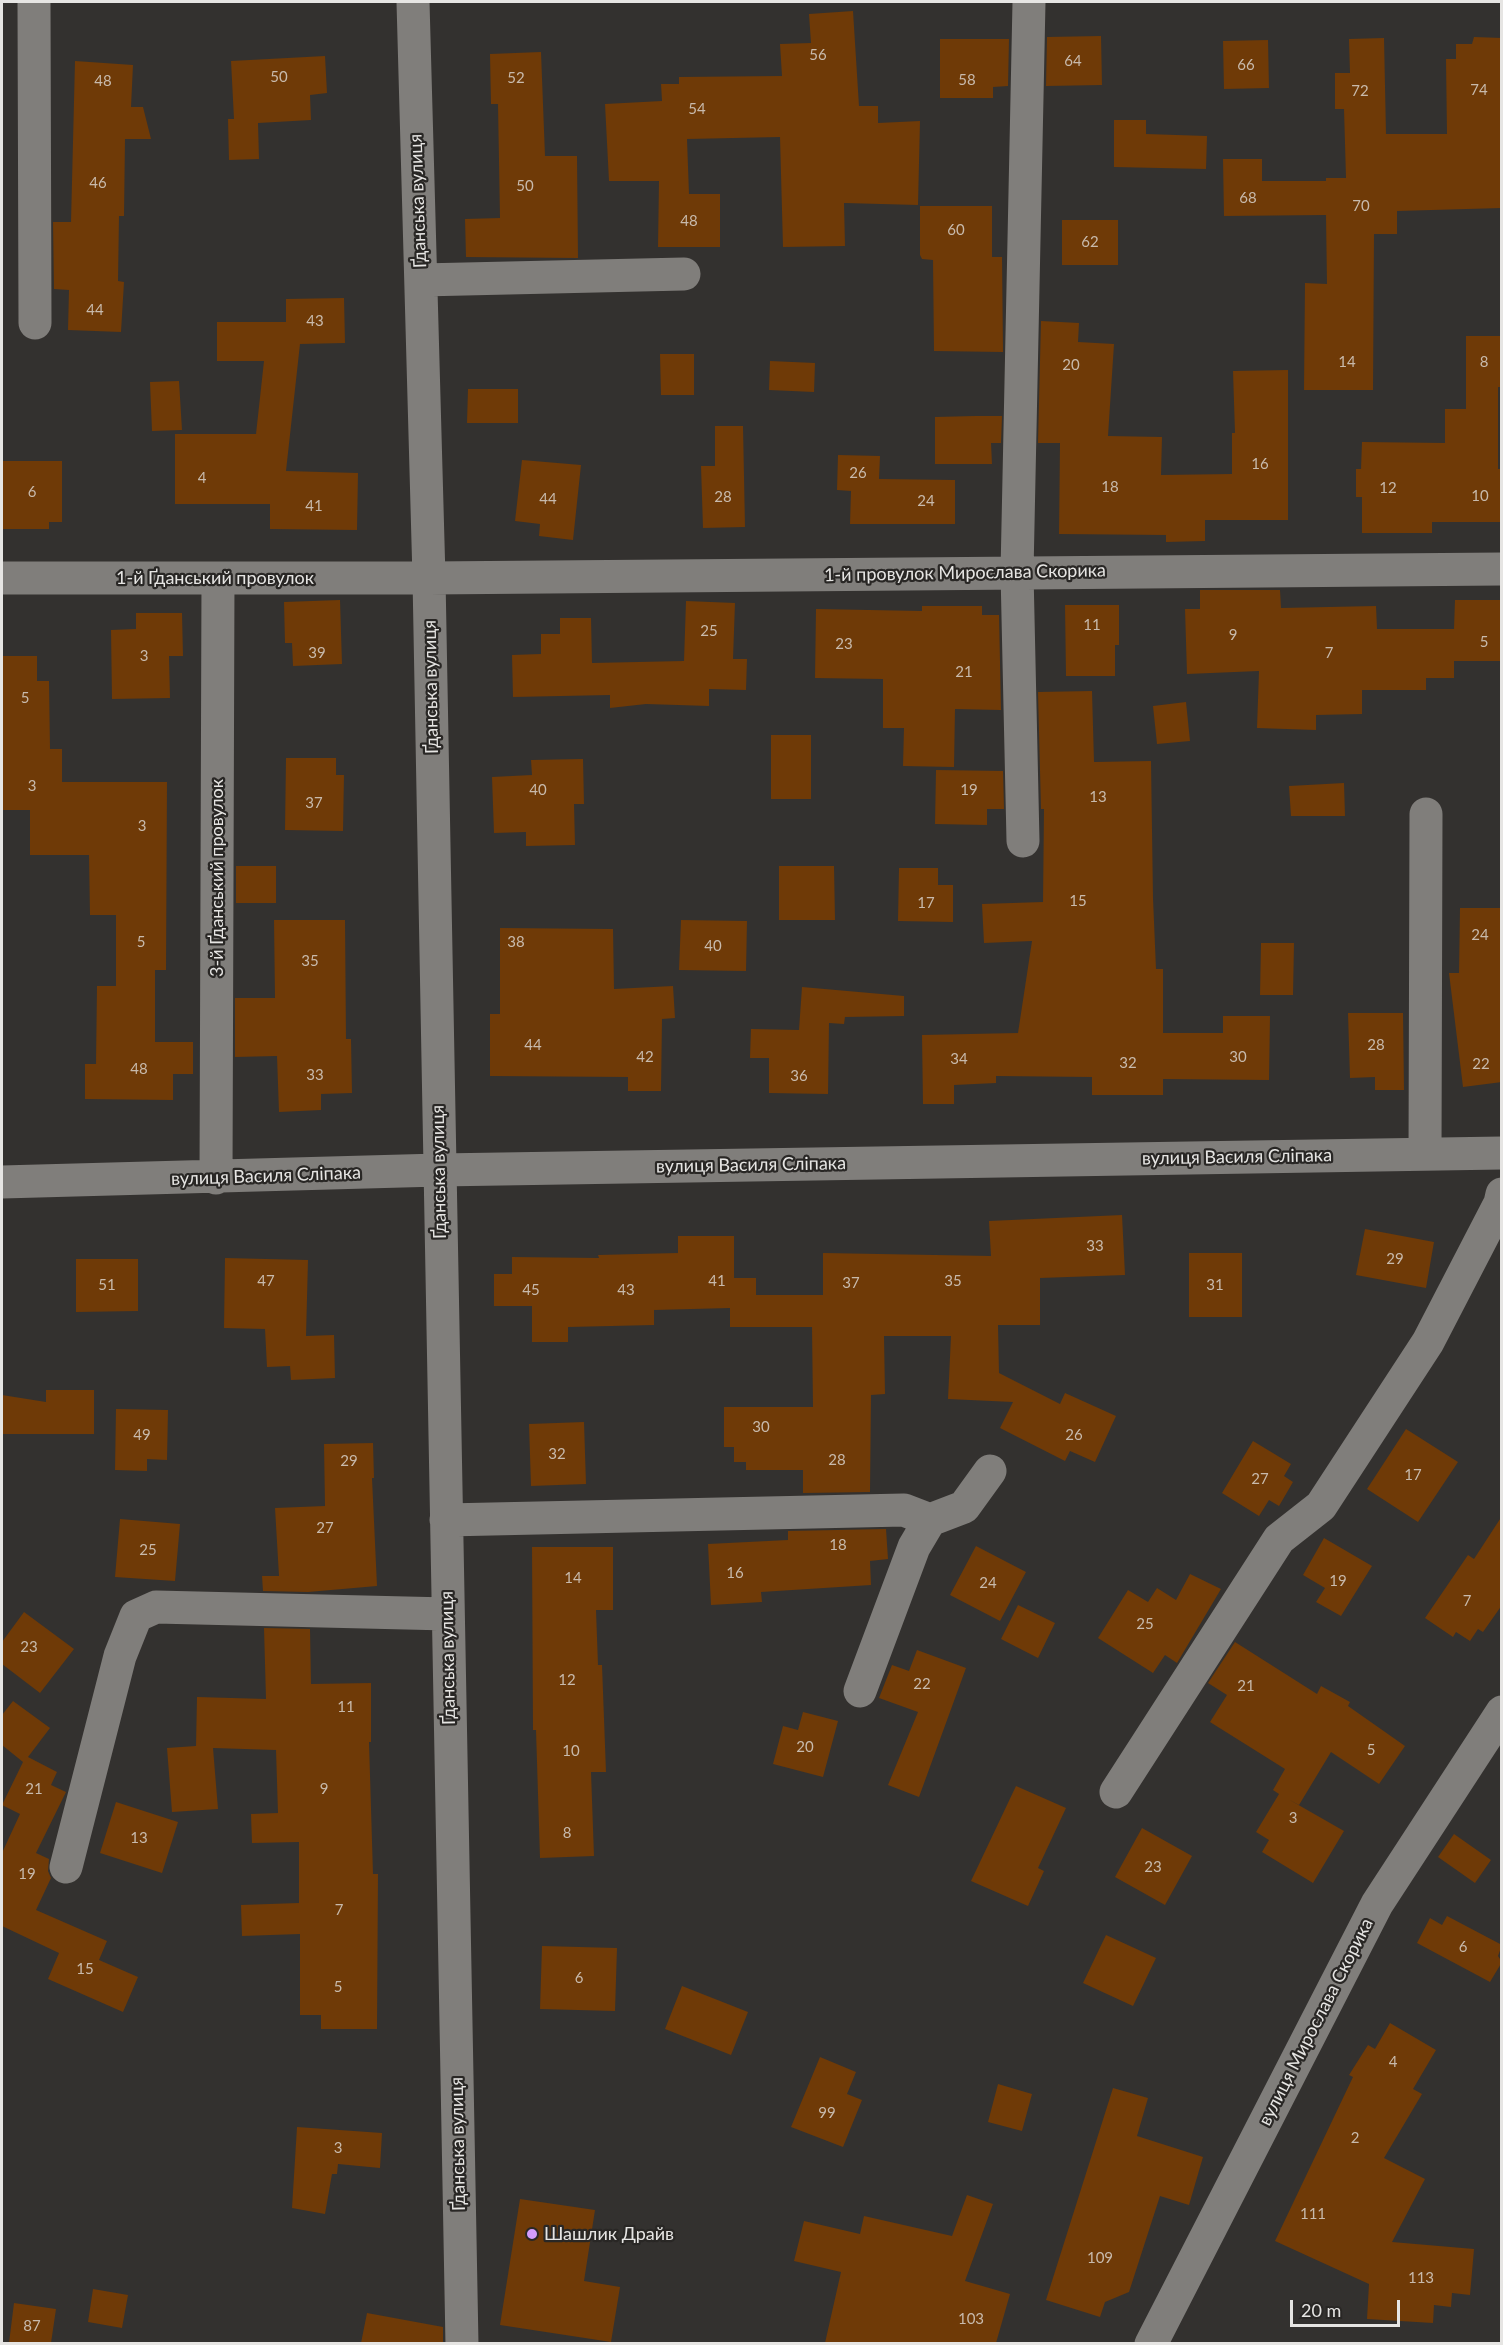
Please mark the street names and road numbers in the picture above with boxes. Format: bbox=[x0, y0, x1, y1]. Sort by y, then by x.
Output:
street label: Ґданська вулиця bbox=[405, 134, 431, 268]
street label: 1-й провулок Мирослава Скорика bbox=[824, 560, 1106, 586]
street label: 1-й Ґданський провулок bbox=[116, 567, 314, 589]
street label: Ґданська вулиця bbox=[419, 620, 443, 754]
street label: 3-й Ґданський провулок bbox=[206, 779, 228, 977]
street label: Ґданська вулиця bbox=[427, 1105, 451, 1239]
street label: вулиця Василя Сліпака bbox=[1142, 1145, 1332, 1169]
street label: вулиця Василя Сліпака bbox=[656, 1153, 846, 1177]
street label: вулиця Василя Сліпака bbox=[171, 1162, 361, 1190]
street label: Ґданська вулиця bbox=[436, 1591, 460, 1725]
street label: вулиця Мирослава Скорика bbox=[1254, 1915, 1378, 2129]
street label: Ґданська вулиця bbox=[446, 2077, 470, 2211]

